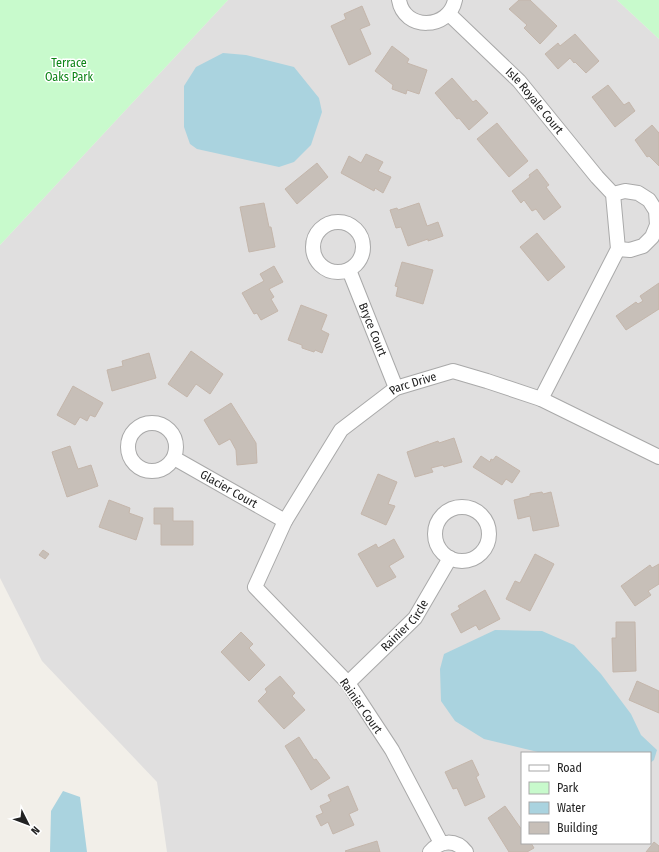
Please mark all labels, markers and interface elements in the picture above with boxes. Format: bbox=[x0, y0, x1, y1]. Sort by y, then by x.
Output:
park label: Terrace Oaks Park bbox=[45, 56, 93, 84]
street label: Isle Royale Court bbox=[503, 65, 566, 137]
street label: Bryce Court bbox=[356, 301, 390, 358]
street label: Parc Drive bbox=[386, 369, 438, 398]
street label: Glacier Court bbox=[198, 467, 260, 511]
street label: Rainier Circle bbox=[378, 597, 431, 654]
street label: Rainier Court bbox=[337, 676, 385, 736]
legend bbox=[521, 752, 651, 844]
text: Road bbox=[557, 761, 582, 775]
text: Park bbox=[557, 781, 579, 795]
text: Water bbox=[557, 801, 586, 815]
north arrow bbox=[8, 804, 48, 844]
text: Building bbox=[557, 821, 598, 835]
text: N bbox=[28, 824, 42, 837]

